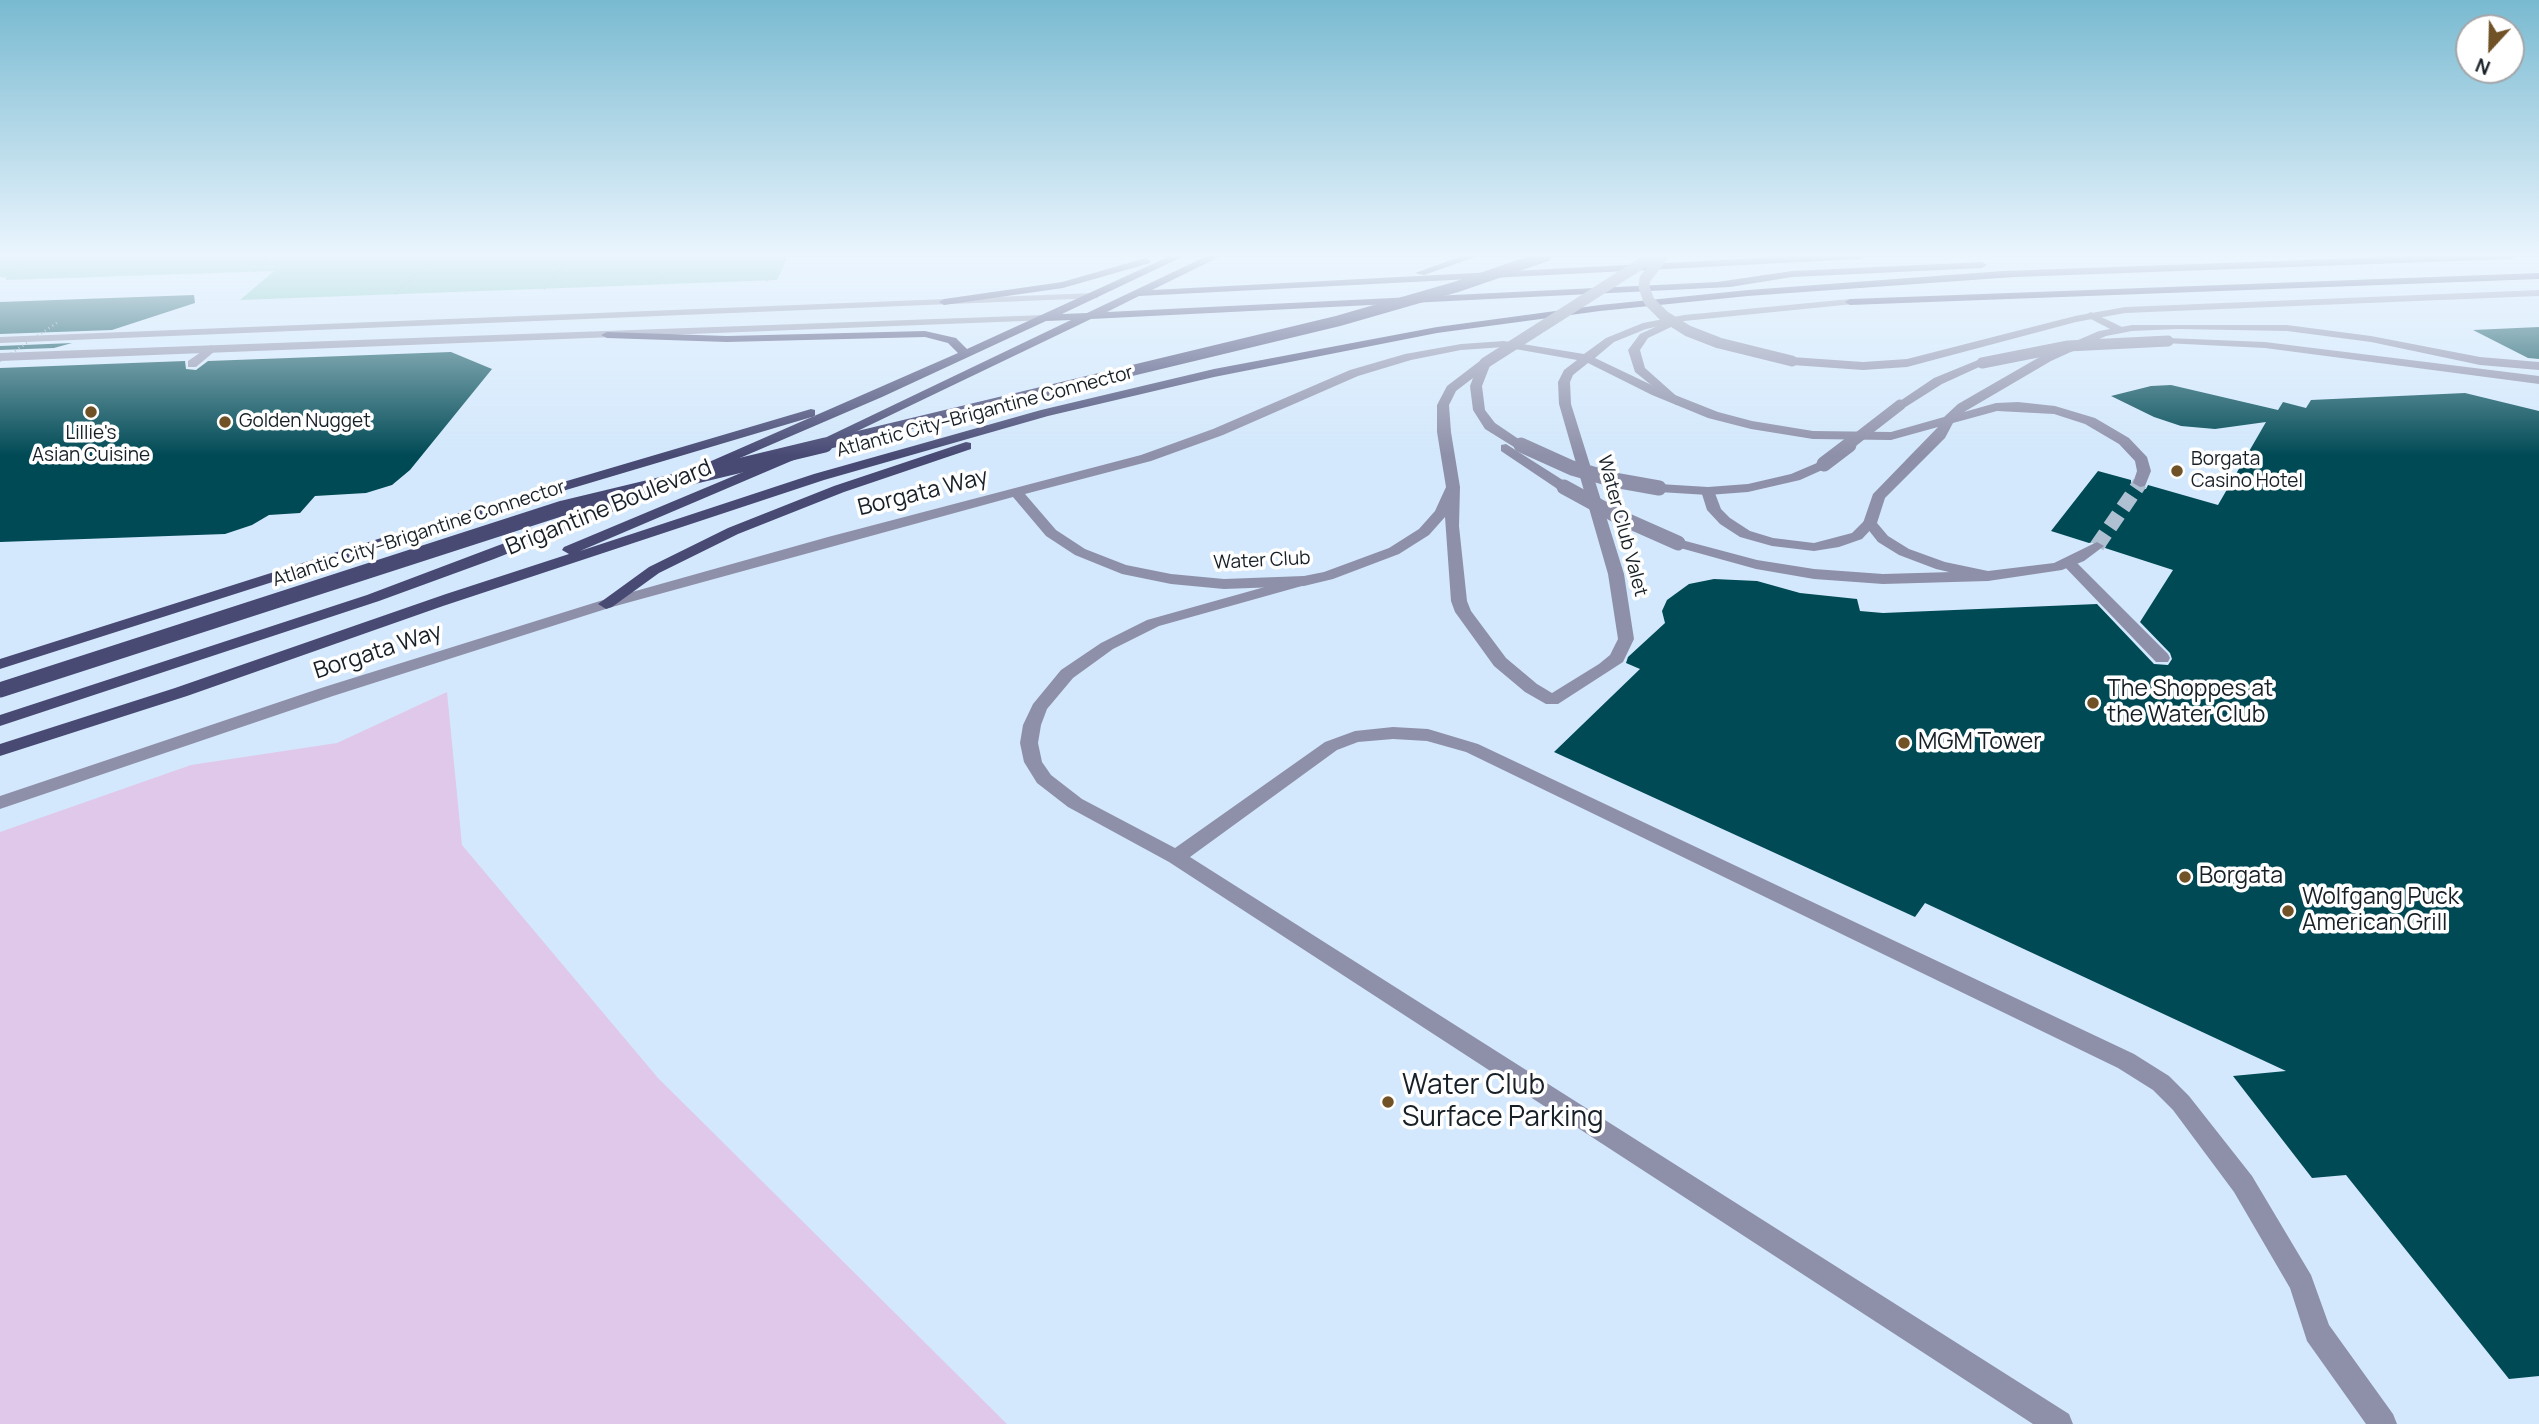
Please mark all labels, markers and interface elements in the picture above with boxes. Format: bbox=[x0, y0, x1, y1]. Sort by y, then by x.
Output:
north arrow bbox=[2455, 14, 2525, 84]
text: N bbox=[2472, 52, 2494, 81]
street label: Atlantic City–Brigantine Connector bbox=[834, 361, 1136, 463]
marker: Lillie's Asian Cuisine bbox=[83, 404, 99, 420]
place label: Golden Nugget bbox=[239, 411, 371, 433]
marker: Golden Nugget bbox=[217, 414, 233, 430]
place label: Lillie's Asian Cuisine bbox=[32, 423, 150, 467]
place label: Borgata Casino Hotel bbox=[2191, 449, 2303, 493]
street label: Water Club Valet bbox=[1592, 453, 1652, 599]
street label: Brigantine Boulevard bbox=[502, 454, 716, 562]
street label: Borgata Way bbox=[855, 463, 991, 523]
marker: Borgata Casino Hotel bbox=[2169, 463, 2185, 479]
street label: Atlantic City–Brigantine Connector bbox=[270, 476, 568, 592]
street label: Water Club bbox=[1213, 547, 1311, 575]
street label: Borgata Way bbox=[310, 618, 446, 686]
place label: The Shoppes at the Water Club bbox=[2107, 676, 2273, 730]
marker: The Shoppes at the Water Club bbox=[2085, 695, 2101, 711]
place label: MGM Tower bbox=[1918, 729, 2041, 757]
marker: MGM Tower bbox=[1896, 735, 1912, 751]
place label: Borgata bbox=[2199, 863, 2283, 891]
marker: Borgata bbox=[2177, 869, 2193, 885]
place label: Wolfgang Puck American Grill bbox=[2302, 884, 2459, 938]
marker: Wolfgang Puck American Grill bbox=[2280, 903, 2296, 919]
place label: Water Club Surface Parking bbox=[1402, 1069, 1604, 1135]
marker: Water Club Surface Parking bbox=[1380, 1094, 1396, 1110]

